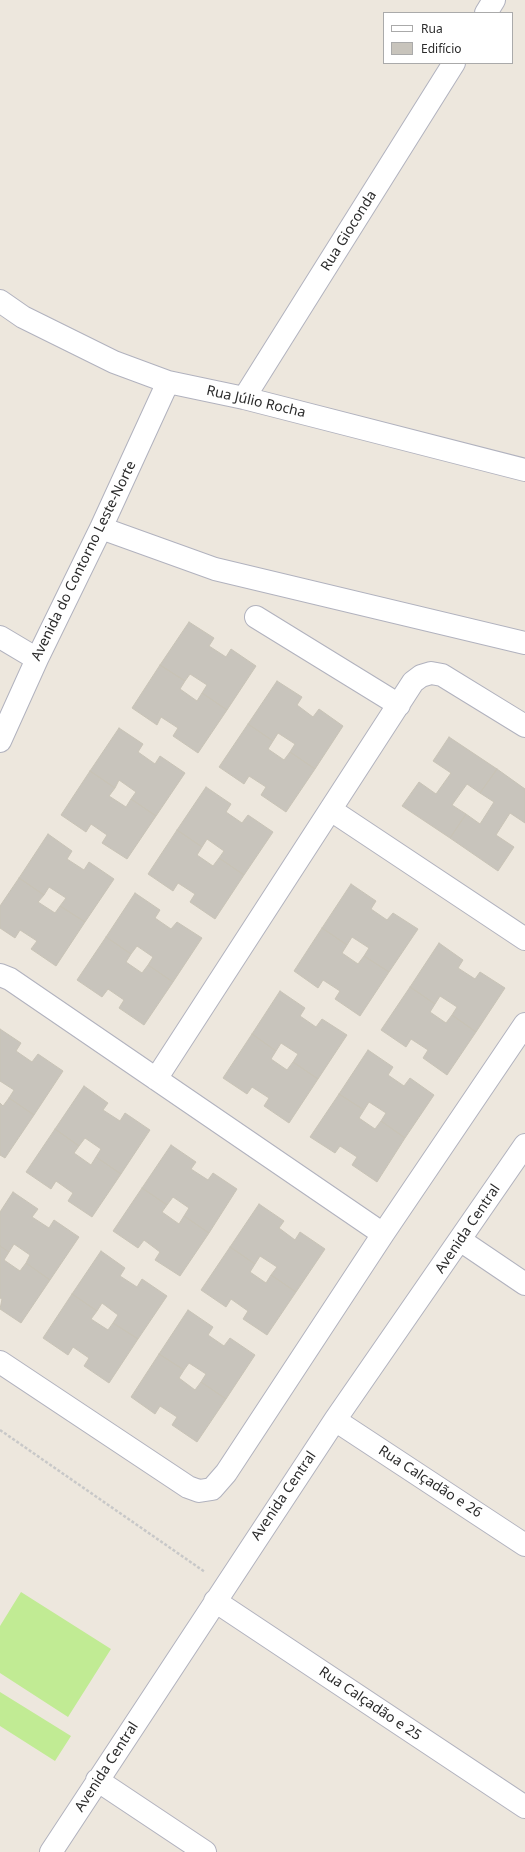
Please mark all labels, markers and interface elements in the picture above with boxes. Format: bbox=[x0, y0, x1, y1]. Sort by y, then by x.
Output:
legend bbox=[383, 12, 513, 64]
text: Rua bbox=[421, 20, 443, 37]
text: Edifício bbox=[421, 40, 462, 57]
street label: Rua Gioconda bbox=[318, 188, 380, 274]
street label: Rua Júlio Rocha bbox=[205, 382, 307, 422]
street label: Avenida do Contorno Leste-Norte bbox=[28, 458, 140, 664]
street label: Avenida Central bbox=[432, 1181, 504, 1277]
street label: Rua Calçadão e 26 bbox=[375, 1442, 485, 1522]
street label: Avenida Central bbox=[248, 1448, 320, 1544]
street label: Rua Calçadão e 25 bbox=[316, 1664, 424, 1744]
street label: Avenida Central bbox=[72, 1719, 142, 1815]

